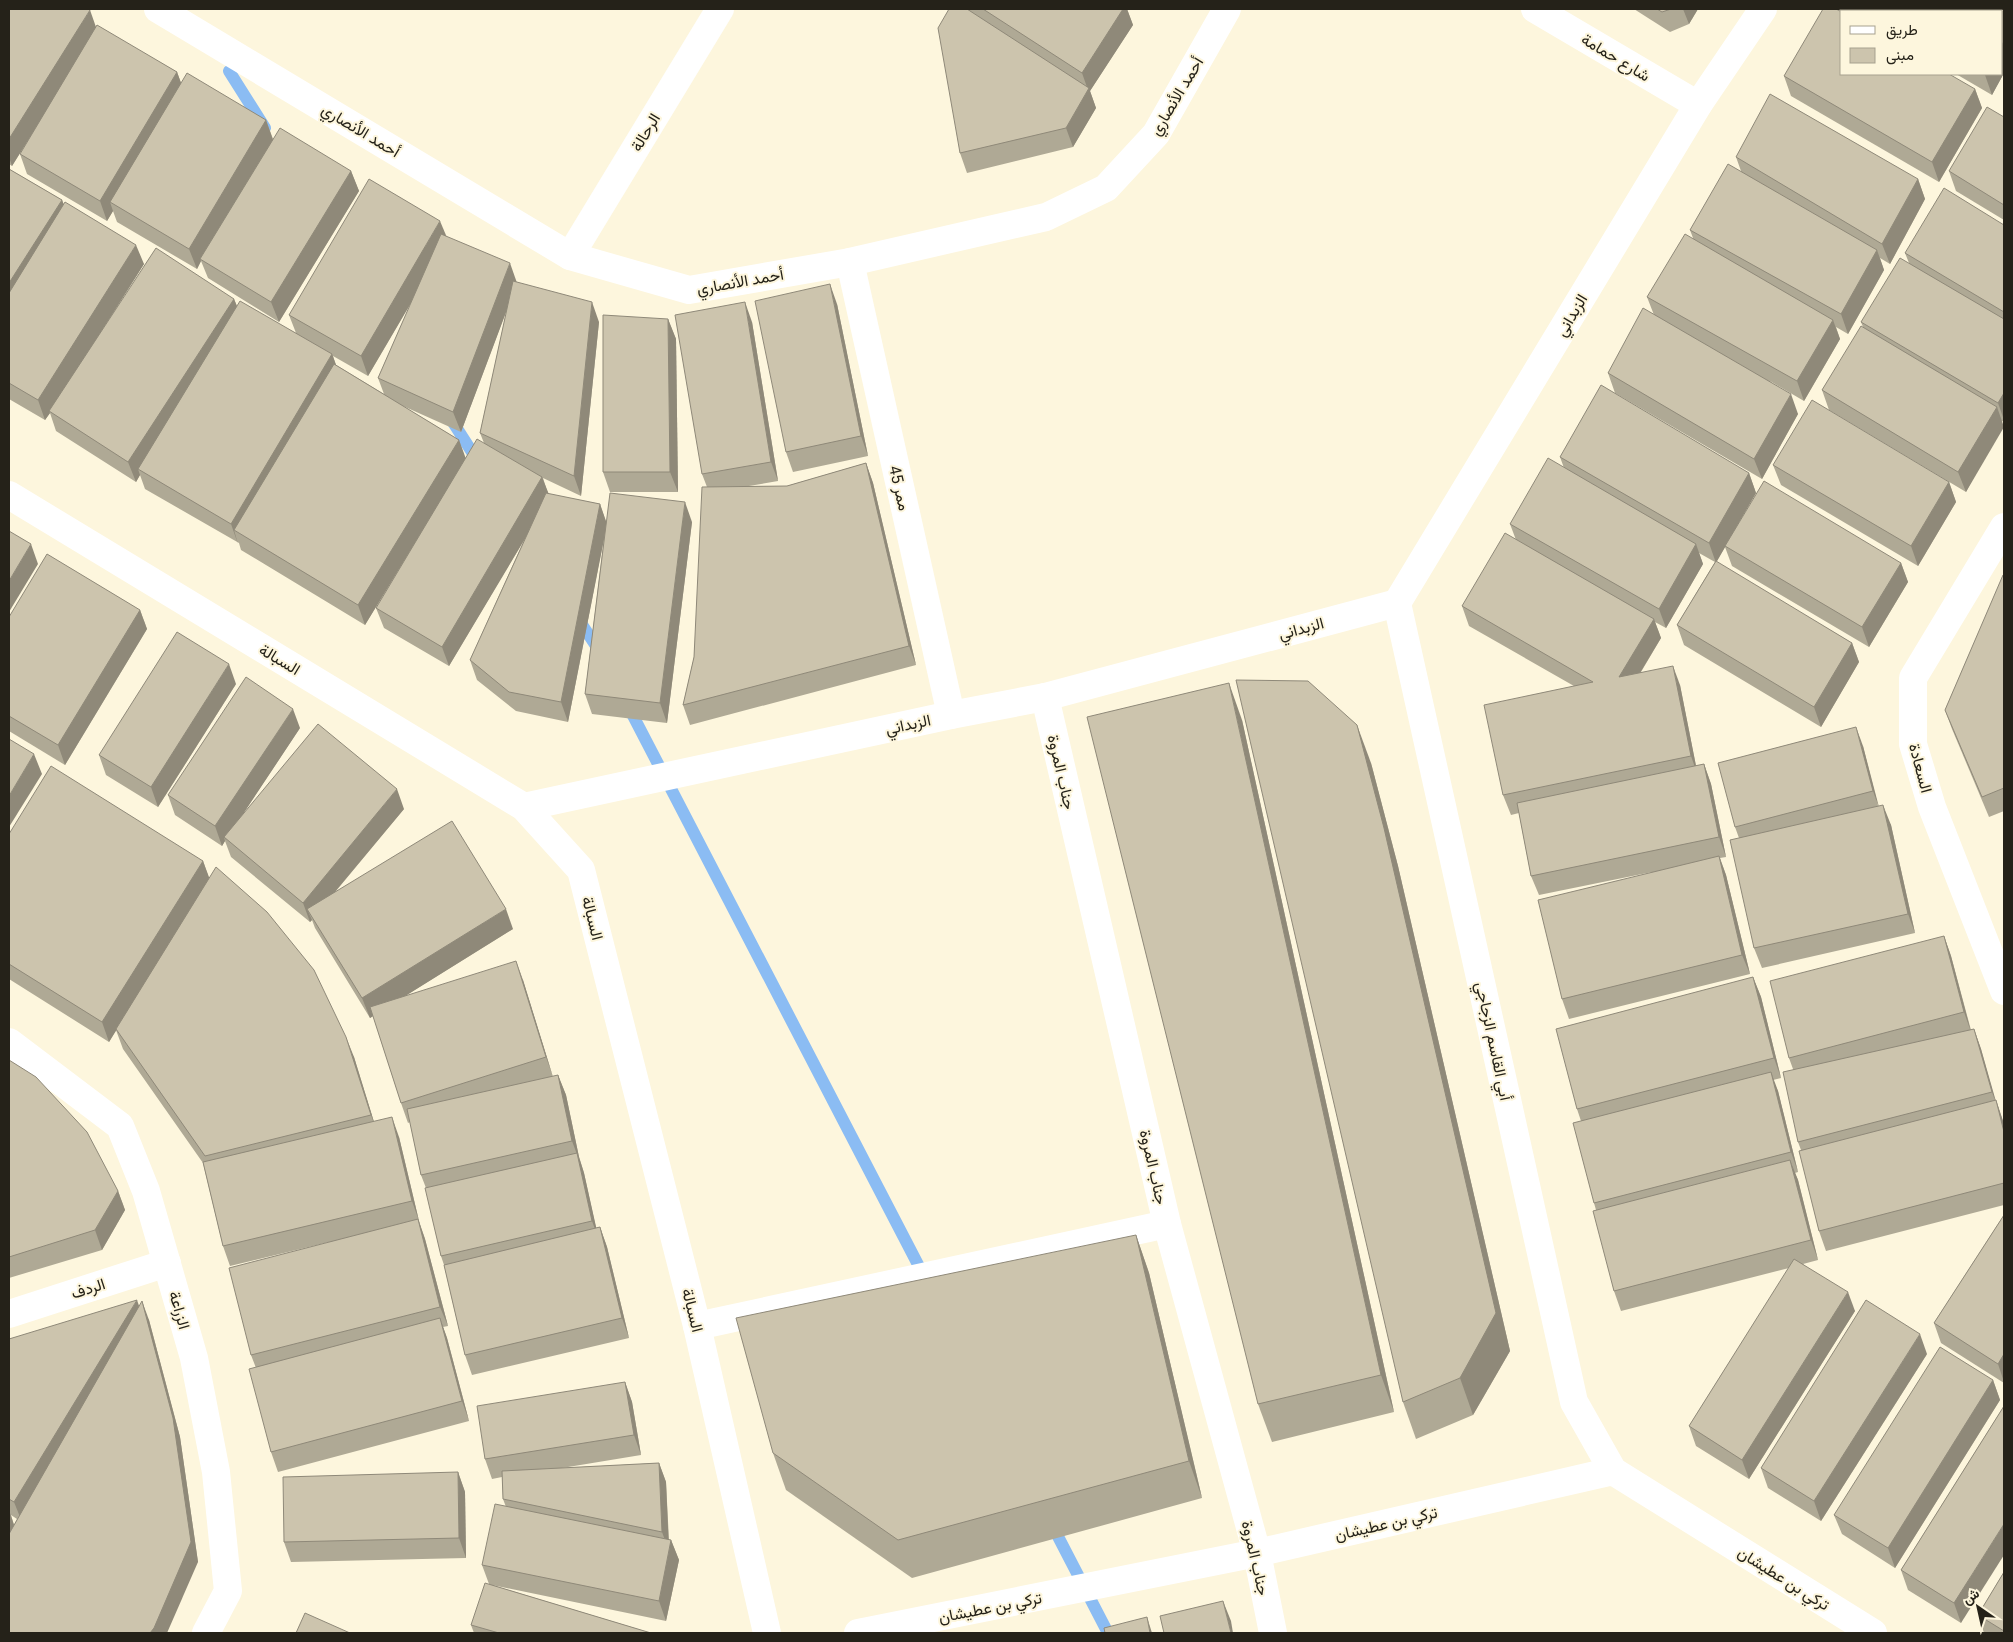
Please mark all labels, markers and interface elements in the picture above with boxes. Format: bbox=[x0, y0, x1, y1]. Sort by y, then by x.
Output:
legend bbox=[1840, 10, 2003, 75]
text: طريق bbox=[1886, 21, 1918, 40]
street label: شارع حمامة bbox=[1577, 29, 1654, 87]
text: مبنى bbox=[1886, 46, 1914, 65]
street label: أحمد الأنصاري bbox=[1146, 53, 1211, 141]
street label: أحمد الأنصاري bbox=[316, 100, 404, 165]
street label: الرحالة bbox=[627, 110, 665, 155]
street label: أحمد الأنصاري bbox=[695, 264, 786, 302]
street label: الزبداني bbox=[1551, 291, 1595, 342]
street label: ممر 45 bbox=[884, 464, 914, 513]
street label: الزبداني bbox=[1276, 613, 1327, 647]
street label: السبالة bbox=[256, 640, 304, 679]
street label: الزبداني bbox=[884, 710, 933, 742]
street label: جناب المروة bbox=[1043, 733, 1079, 812]
street label: السعادة bbox=[1905, 741, 1936, 795]
street label: السبالة bbox=[578, 894, 607, 942]
street label: أبي القاسم الزجاجي bbox=[1468, 980, 1515, 1103]
street label: جناب المروة bbox=[1135, 1128, 1171, 1207]
street label: الردف bbox=[69, 1274, 108, 1304]
street label: السبالة bbox=[678, 1286, 707, 1334]
street label: الزراعة bbox=[164, 1289, 194, 1332]
street label: تركي بن عطيشان bbox=[1333, 1502, 1440, 1548]
street label: جناب المروة bbox=[1237, 1519, 1273, 1598]
street label: تركي بن عطيشان bbox=[1732, 1543, 1833, 1618]
north arrow bbox=[1953, 1582, 2003, 1632]
text: ش bbox=[1959, 1585, 1983, 1608]
street label: تركي بن عطيشان bbox=[937, 1588, 1044, 1631]

